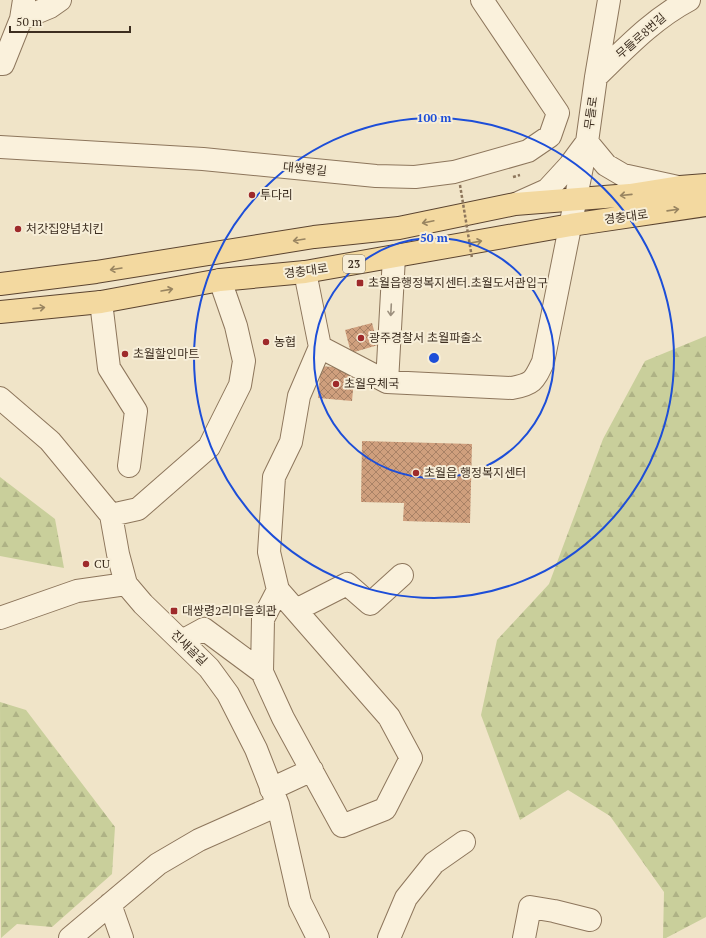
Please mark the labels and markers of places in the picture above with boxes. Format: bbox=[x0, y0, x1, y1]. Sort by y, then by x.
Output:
place label: 투다리 bbox=[260, 187, 293, 202]
marker: 투다리 bbox=[247, 190, 257, 200]
place label: 처갓집양념치킨 bbox=[26, 221, 103, 236]
marker: 처갓집양념치킨 bbox=[13, 224, 23, 234]
place label: 초월읍행정복지센터.초월도서관입구 bbox=[368, 275, 548, 290]
marker: 초월읍행정복지센터.초월도서관입구 bbox=[355, 278, 365, 288]
place label: 광주경찰서 초월파출소 bbox=[369, 330, 482, 345]
marker: 광주경찰서 초월파출소 bbox=[356, 333, 366, 343]
place label: 농협 bbox=[274, 334, 296, 349]
marker: 농협 bbox=[261, 337, 271, 347]
place label: 초월할인마트 bbox=[133, 346, 199, 361]
marker: 초월할인마트 bbox=[120, 349, 130, 359]
centre of rings bbox=[427, 351, 441, 365]
place label: 초월우체국 bbox=[344, 376, 399, 391]
marker: 초월우체국 bbox=[331, 379, 341, 389]
place label: 초월읍 행정복지센터 bbox=[424, 465, 526, 480]
marker: 초월읍 행정복지센터 bbox=[411, 468, 421, 478]
place label: CU bbox=[94, 556, 110, 571]
marker: CU bbox=[81, 559, 91, 569]
place label: 대쌍령2리마을회관 bbox=[182, 603, 277, 618]
marker: 대쌍령2리마을회관 bbox=[169, 606, 179, 616]

